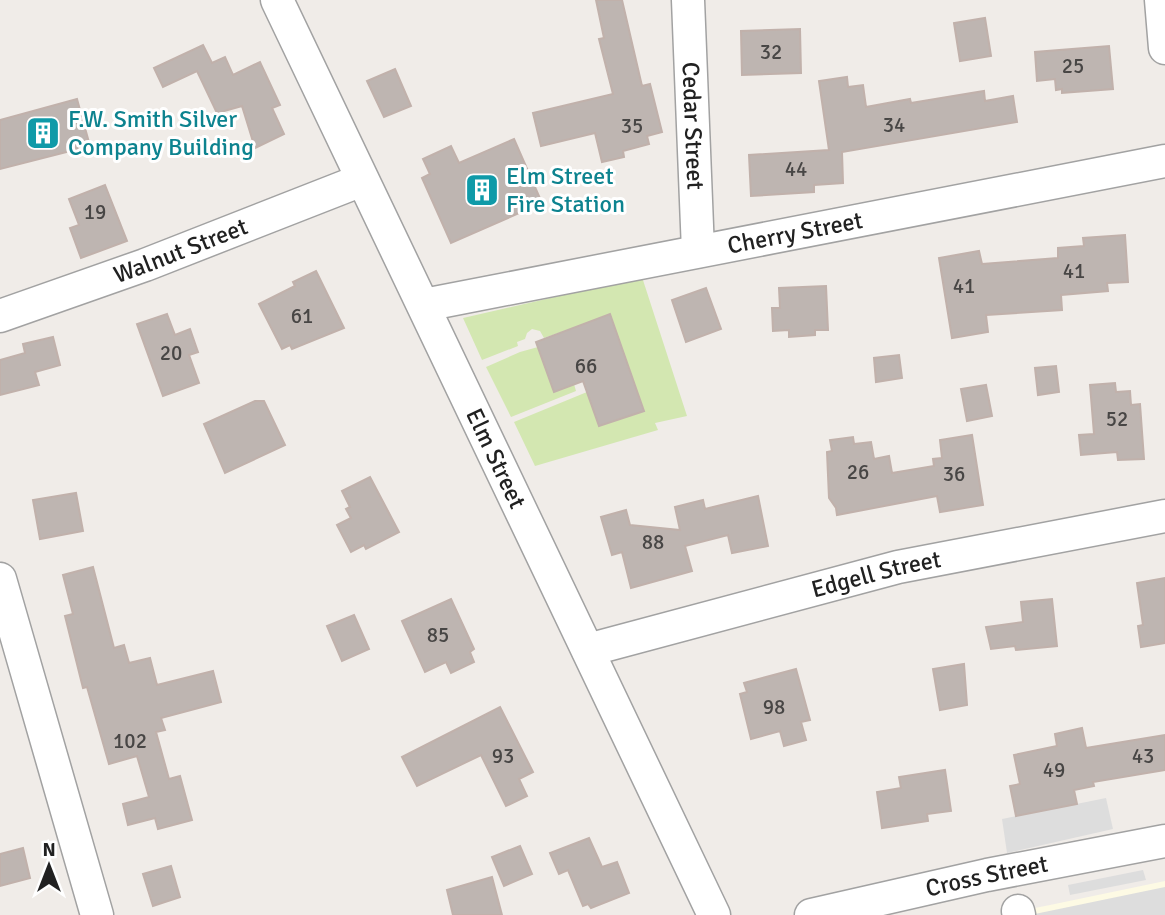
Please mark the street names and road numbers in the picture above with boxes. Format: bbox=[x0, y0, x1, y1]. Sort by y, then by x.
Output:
street label: Cedar Street bbox=[675, 61, 711, 190]
street label: Cherry Street bbox=[725, 205, 865, 261]
street label: Walnut Street bbox=[110, 211, 252, 290]
street label: Elm Street bbox=[459, 403, 533, 513]
street label: Edgell Street bbox=[808, 544, 943, 605]
street label: Cross Street bbox=[923, 849, 1050, 904]

